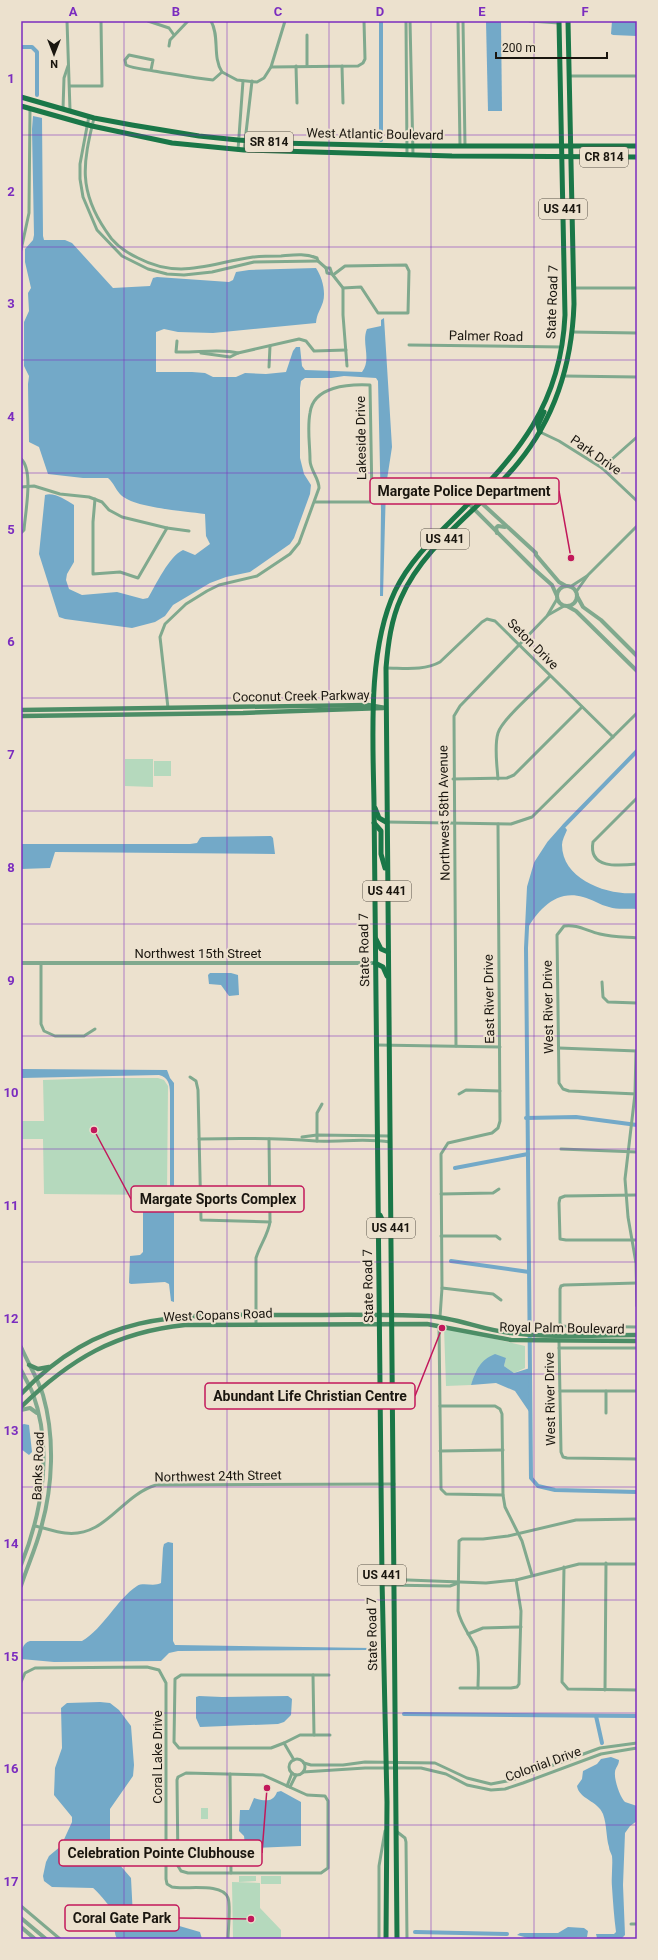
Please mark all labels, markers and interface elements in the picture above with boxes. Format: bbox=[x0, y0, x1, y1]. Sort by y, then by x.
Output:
text: A bbox=[69, 4, 78, 19]
text: B bbox=[172, 4, 180, 19]
text: C bbox=[274, 4, 283, 19]
text: D bbox=[376, 4, 384, 19]
text: E bbox=[478, 4, 486, 19]
text: F bbox=[581, 4, 589, 19]
north arrow bbox=[34, 34, 74, 74]
scale bar bbox=[496, 34, 607, 60]
text: 200 m bbox=[502, 41, 536, 55]
text: N bbox=[50, 57, 58, 70]
text: 1 bbox=[7, 71, 15, 86]
street label: West Atlantic Boulevard bbox=[306, 125, 444, 143]
road number: SR 814 bbox=[245, 132, 293, 152]
road number: CR 814 bbox=[580, 147, 628, 167]
text: 2 bbox=[7, 184, 15, 199]
road number: US 441 bbox=[539, 199, 587, 219]
street label: State Road 7 bbox=[543, 265, 561, 339]
text: 3 bbox=[7, 296, 15, 311]
street label: Palmer Road bbox=[449, 328, 523, 344]
street label: Lakeside Drive bbox=[353, 396, 369, 480]
text: 4 bbox=[7, 409, 15, 424]
street label: Park Drive bbox=[568, 432, 624, 478]
callout: Margate Police Department bbox=[370, 478, 559, 504]
text: Margate Police Department bbox=[377, 483, 551, 499]
text: 5 bbox=[7, 522, 15, 537]
road number: US 441 bbox=[421, 529, 469, 549]
street label: Seton Drive bbox=[504, 615, 562, 673]
text: 6 bbox=[7, 634, 15, 649]
street label: Coconut Creek Parkway bbox=[232, 687, 370, 705]
street label: Northwest 58th Avenue bbox=[435, 745, 453, 881]
text: 7 bbox=[7, 747, 15, 762]
text: 8 bbox=[7, 860, 15, 875]
road number: US 441 bbox=[363, 881, 411, 901]
street label: State Road 7 bbox=[356, 913, 372, 987]
street label: Northwest 15th Street bbox=[134, 946, 262, 961]
street label: East River Drive bbox=[481, 954, 497, 1044]
street label: West River Drive bbox=[540, 960, 556, 1054]
text: 9 bbox=[7, 973, 15, 988]
text: 10 bbox=[4, 1085, 18, 1100]
callout: Margate Sports Complex bbox=[131, 1186, 304, 1212]
text: Margate Sports Complex bbox=[140, 1191, 297, 1207]
text: 11 bbox=[4, 1198, 18, 1213]
road number: US 441 bbox=[367, 1218, 415, 1238]
street label: State Road 7 bbox=[360, 1249, 376, 1323]
street label: West Copans Road bbox=[163, 1306, 273, 1324]
text: 12 bbox=[4, 1311, 18, 1326]
street label: Royal Palm Boulevard bbox=[499, 1319, 625, 1337]
street label: West River Drive bbox=[542, 1352, 558, 1446]
callout: Abundant Life Christian Centre bbox=[205, 1383, 415, 1409]
text: Abundant Life Christian Centre bbox=[213, 1388, 407, 1404]
text: 13 bbox=[4, 1423, 18, 1438]
street label: Banks Road bbox=[29, 1431, 47, 1501]
street label: Northwest 24th Street bbox=[154, 1467, 282, 1485]
text: 14 bbox=[4, 1536, 19, 1551]
road number: US 441 bbox=[358, 1565, 406, 1585]
street label: State Road 7 bbox=[364, 1597, 380, 1671]
text: 15 bbox=[4, 1649, 18, 1664]
street label: Coral Lake Drive bbox=[150, 1710, 165, 1804]
street label: Colonial Drive bbox=[503, 1743, 583, 1785]
text: 16 bbox=[4, 1761, 19, 1776]
callout: Celebration Pointe Clubhouse bbox=[59, 1840, 262, 1866]
text: Celebration Pointe Clubhouse bbox=[67, 1845, 255, 1861]
text: 17 bbox=[4, 1874, 18, 1889]
callout: Coral Gate Park bbox=[65, 1905, 179, 1931]
text: Coral Gate Park bbox=[73, 1910, 172, 1926]

